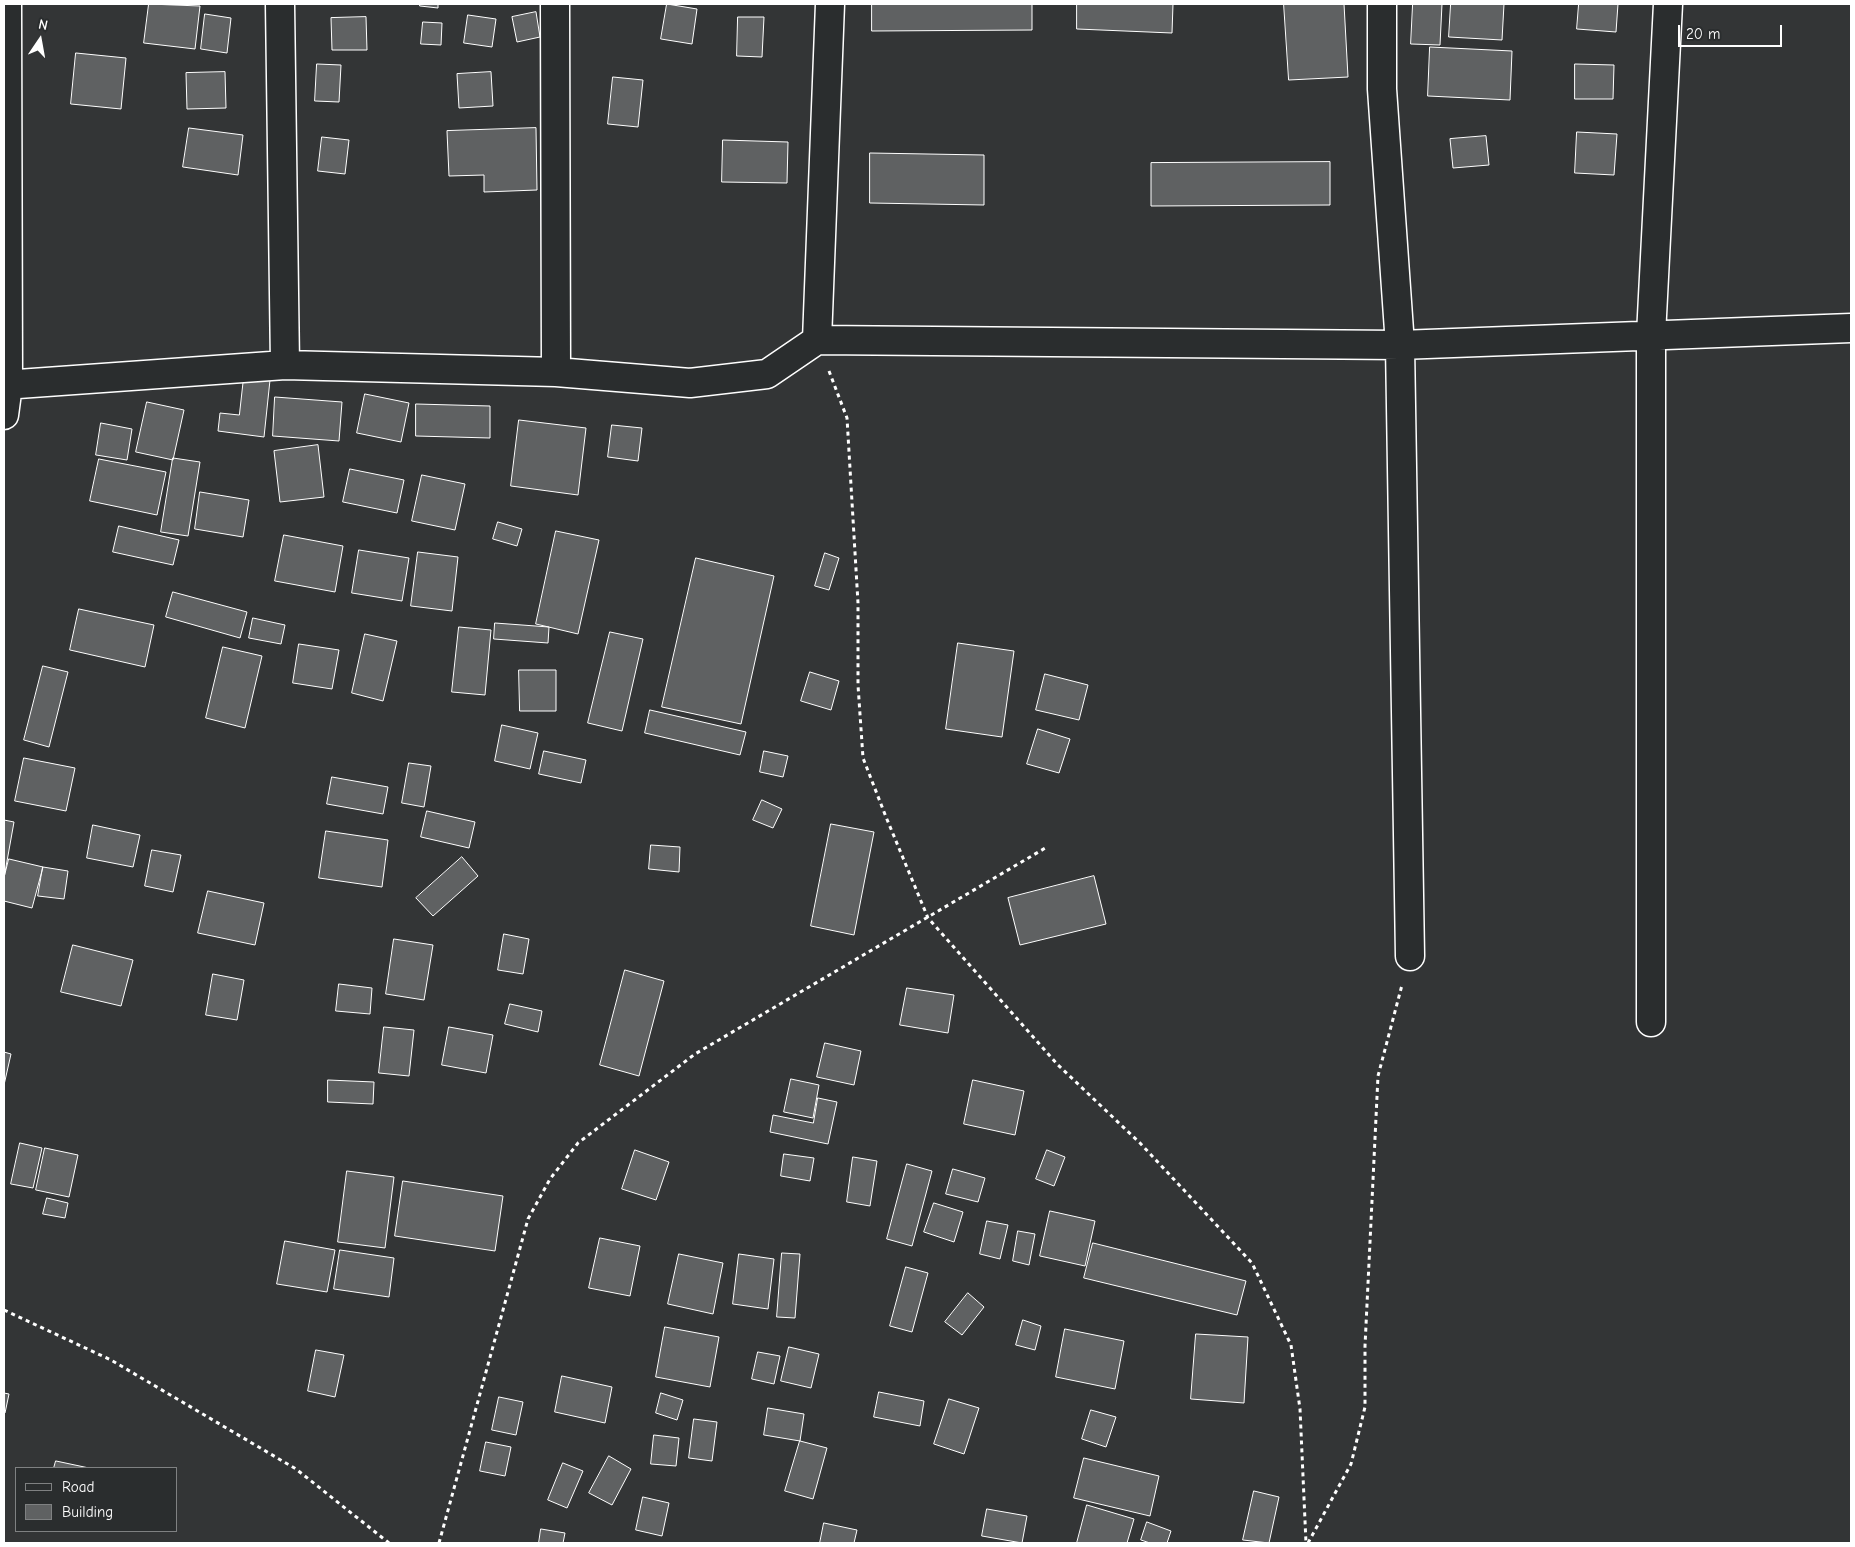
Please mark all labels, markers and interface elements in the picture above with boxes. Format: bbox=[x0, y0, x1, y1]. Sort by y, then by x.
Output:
north arrow bbox=[15, 15, 65, 65]
scale bar bbox=[1680, 15, 1784, 47]
text: N bbox=[37, 16, 49, 34]
text: 20 m bbox=[1686, 25, 1720, 43]
legend bbox=[15, 1467, 178, 1532]
text: Road bbox=[62, 1478, 94, 1496]
text: Building bbox=[62, 1503, 113, 1521]

